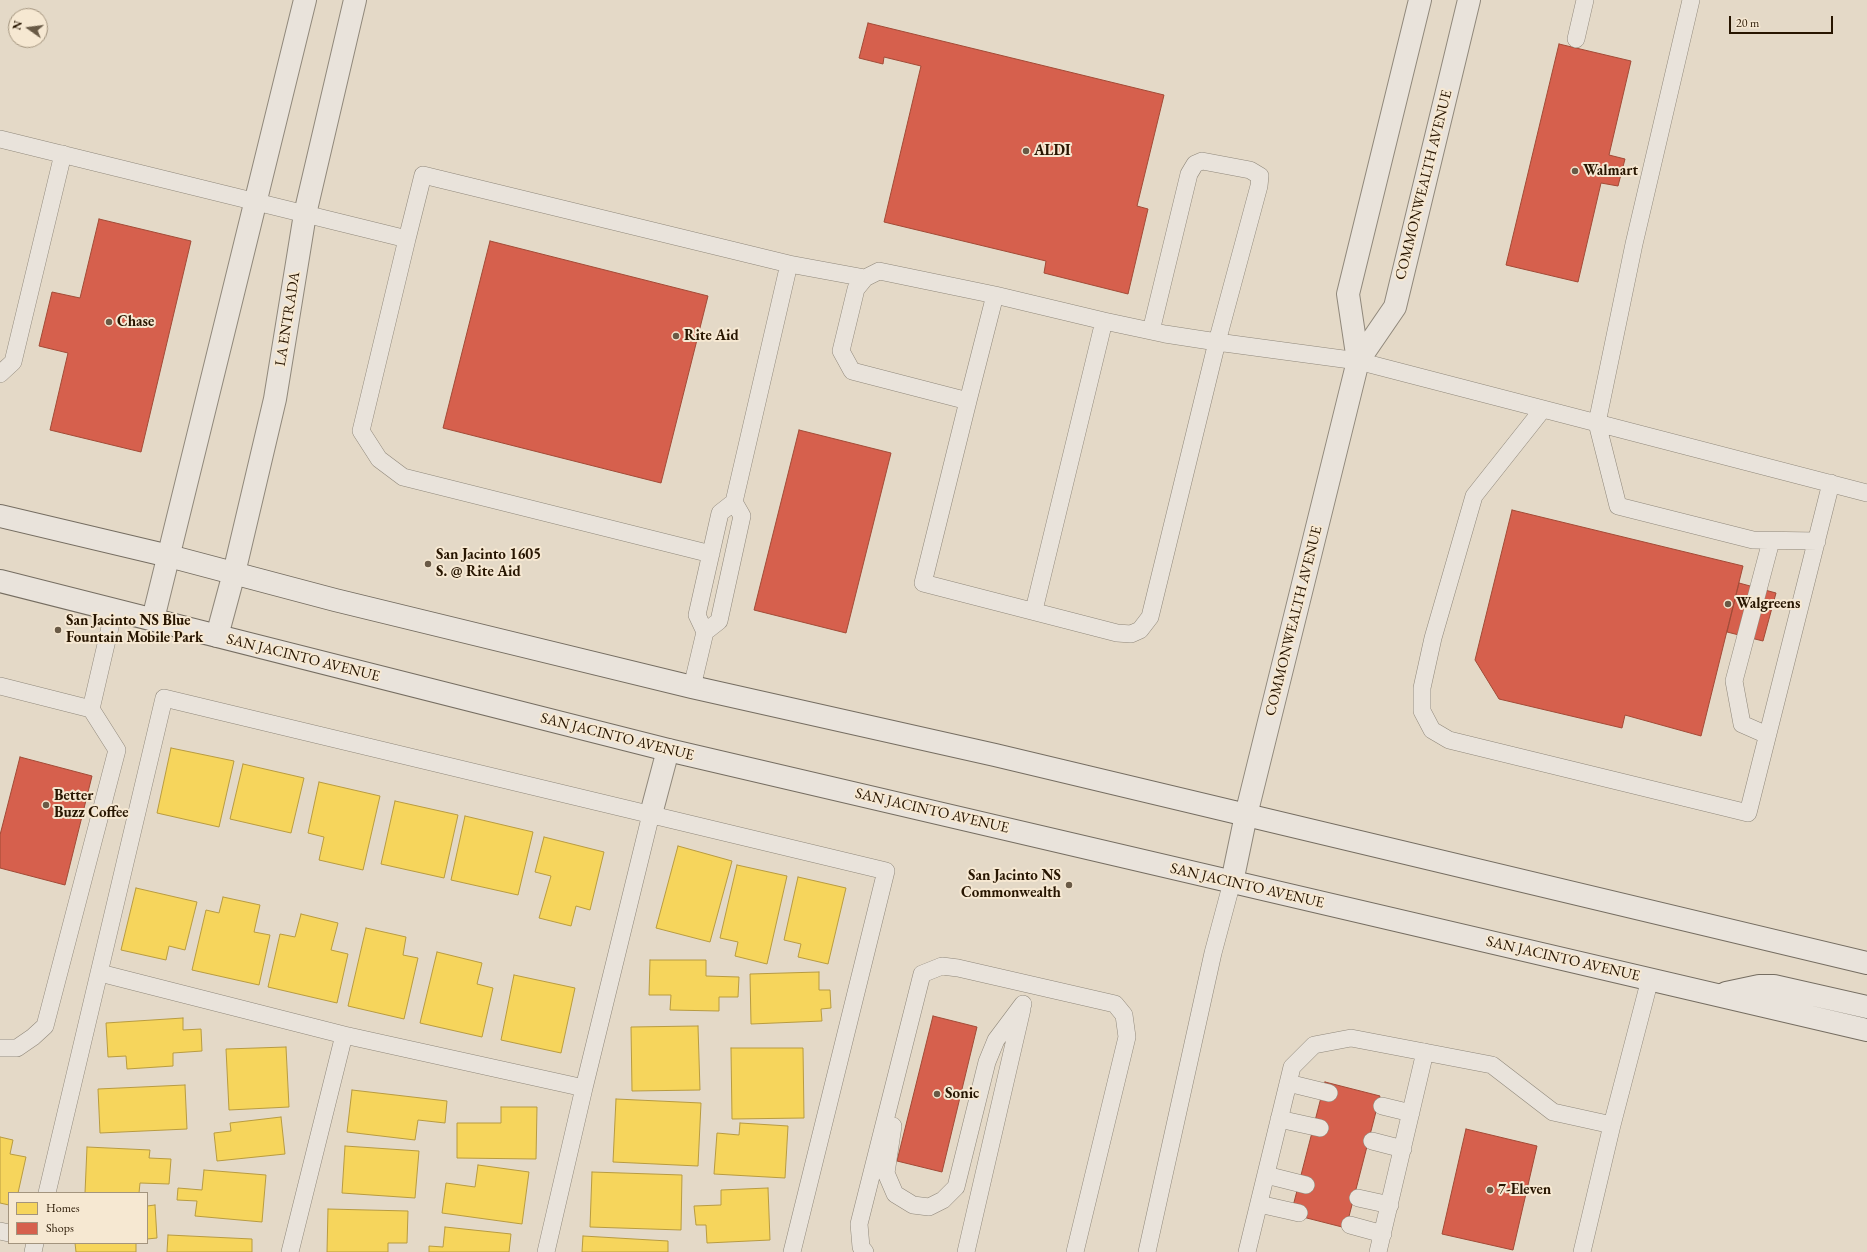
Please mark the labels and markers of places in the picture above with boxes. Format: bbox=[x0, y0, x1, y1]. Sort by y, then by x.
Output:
place label: ALDI bbox=[1034, 142, 1070, 160]
marker: ALDI bbox=[1021, 146, 1031, 156]
place label: Walmart bbox=[1583, 162, 1638, 180]
marker: Walmart bbox=[1570, 166, 1580, 176]
place label: Chase bbox=[117, 313, 154, 331]
marker: Chase bbox=[104, 317, 114, 327]
place label: Rite Aid bbox=[684, 327, 739, 345]
marker: Rite Aid bbox=[671, 331, 681, 341]
place label: San Jacinto 1605 S. @ Rite Aid bbox=[436, 546, 541, 581]
marker: San Jacinto 1605 S. @ Rite Aid bbox=[423, 559, 433, 569]
place label: Walgreens bbox=[1736, 595, 1800, 613]
marker: Walgreens bbox=[1723, 599, 1733, 609]
place label: San Jacinto NS Blue Fountain Mobile Park bbox=[66, 612, 203, 647]
marker: San Jacinto NS Blue Fountain Mobile Park bbox=[53, 625, 63, 635]
place label: Better Buzz Coffee bbox=[54, 787, 129, 822]
marker: Better Buzz Coffee bbox=[41, 800, 51, 810]
place label: San Jacinto NS Commonwealth bbox=[961, 867, 1061, 902]
marker: San Jacinto NS Commonwealth bbox=[1064, 880, 1074, 890]
place label: Sonic bbox=[945, 1085, 979, 1103]
marker: Sonic bbox=[932, 1089, 942, 1099]
place label: 7-Eleven bbox=[1498, 1181, 1551, 1199]
marker: 7-Eleven bbox=[1485, 1185, 1495, 1195]

